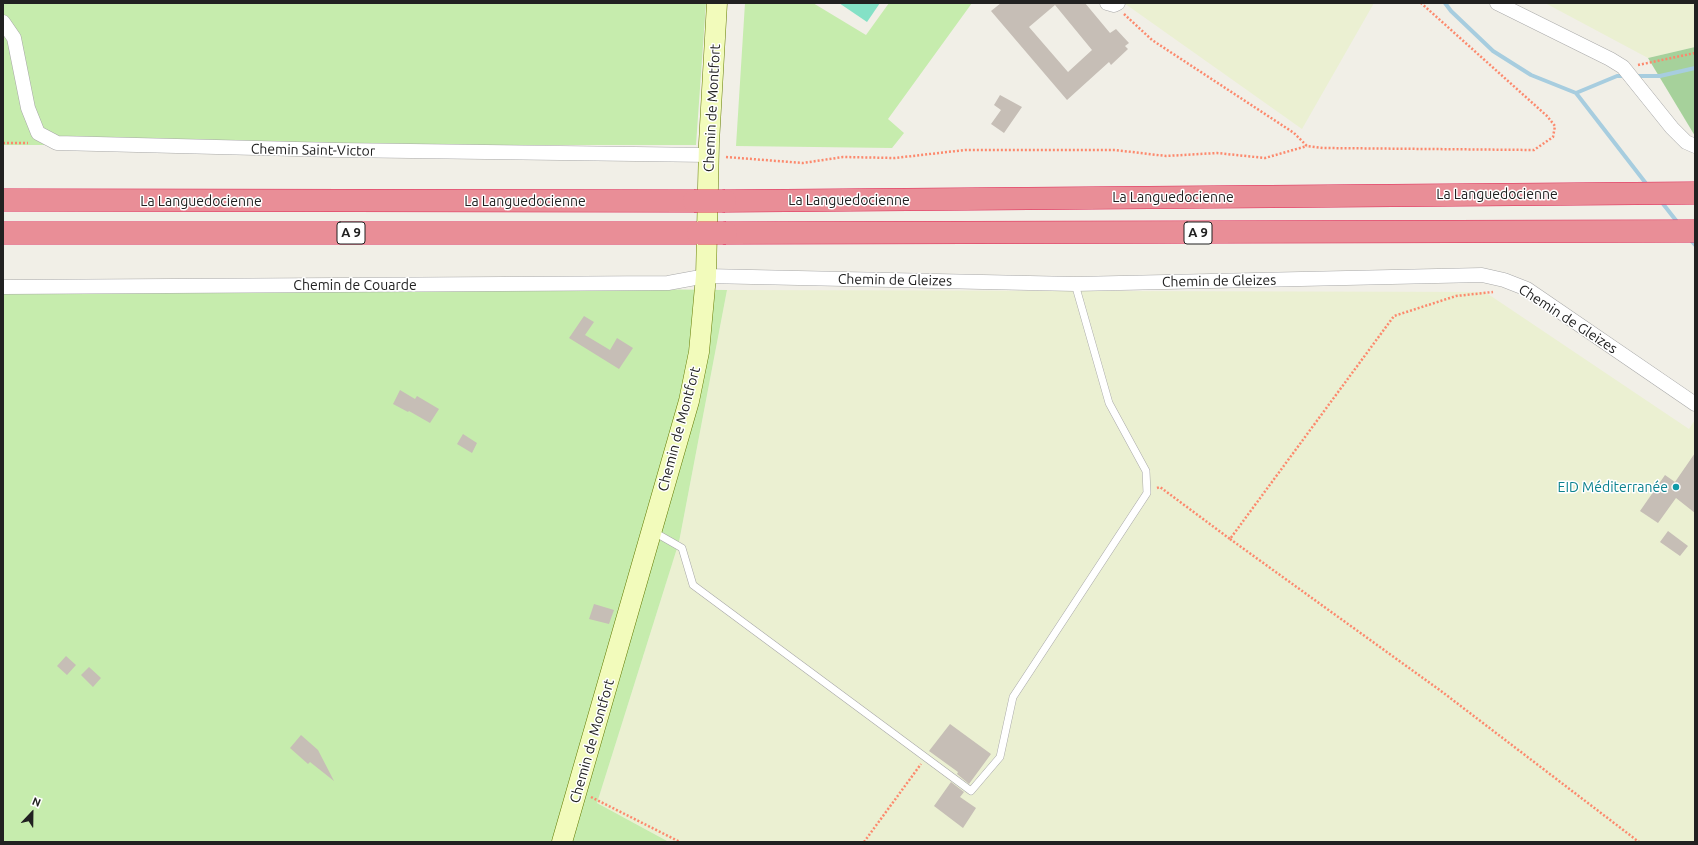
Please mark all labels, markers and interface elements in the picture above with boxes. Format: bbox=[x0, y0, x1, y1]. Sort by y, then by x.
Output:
street label: Chemin de Montfort bbox=[700, 44, 724, 172]
street label: Chemin Saint-Victor bbox=[251, 141, 375, 159]
street label: La Languedocienne bbox=[1436, 186, 1558, 202]
street label: La Languedocienne bbox=[1112, 189, 1234, 205]
street label: La Languedocienne bbox=[788, 192, 910, 208]
street label: La Languedocienne bbox=[140, 193, 262, 209]
street label: La Languedocienne bbox=[464, 193, 586, 209]
road number: A 9 bbox=[337, 222, 365, 244]
road number: A 9 bbox=[1184, 222, 1212, 244]
street label: Chemin de Gleizes bbox=[838, 271, 952, 289]
street label: Chemin de Gleizes bbox=[1162, 272, 1276, 290]
street label: Chemin de Couarde bbox=[293, 277, 417, 293]
street label: Chemin de Gleizes bbox=[1515, 281, 1621, 357]
street label: Chemin de Montfort bbox=[654, 365, 704, 493]
place label: EID Méditerranée bbox=[1558, 479, 1668, 495]
marker: EID Méditerranée bbox=[1671, 482, 1681, 492]
street label: Chemin de Montfort bbox=[566, 677, 618, 805]
north arrow bbox=[12, 793, 52, 833]
text: N bbox=[30, 795, 43, 809]

